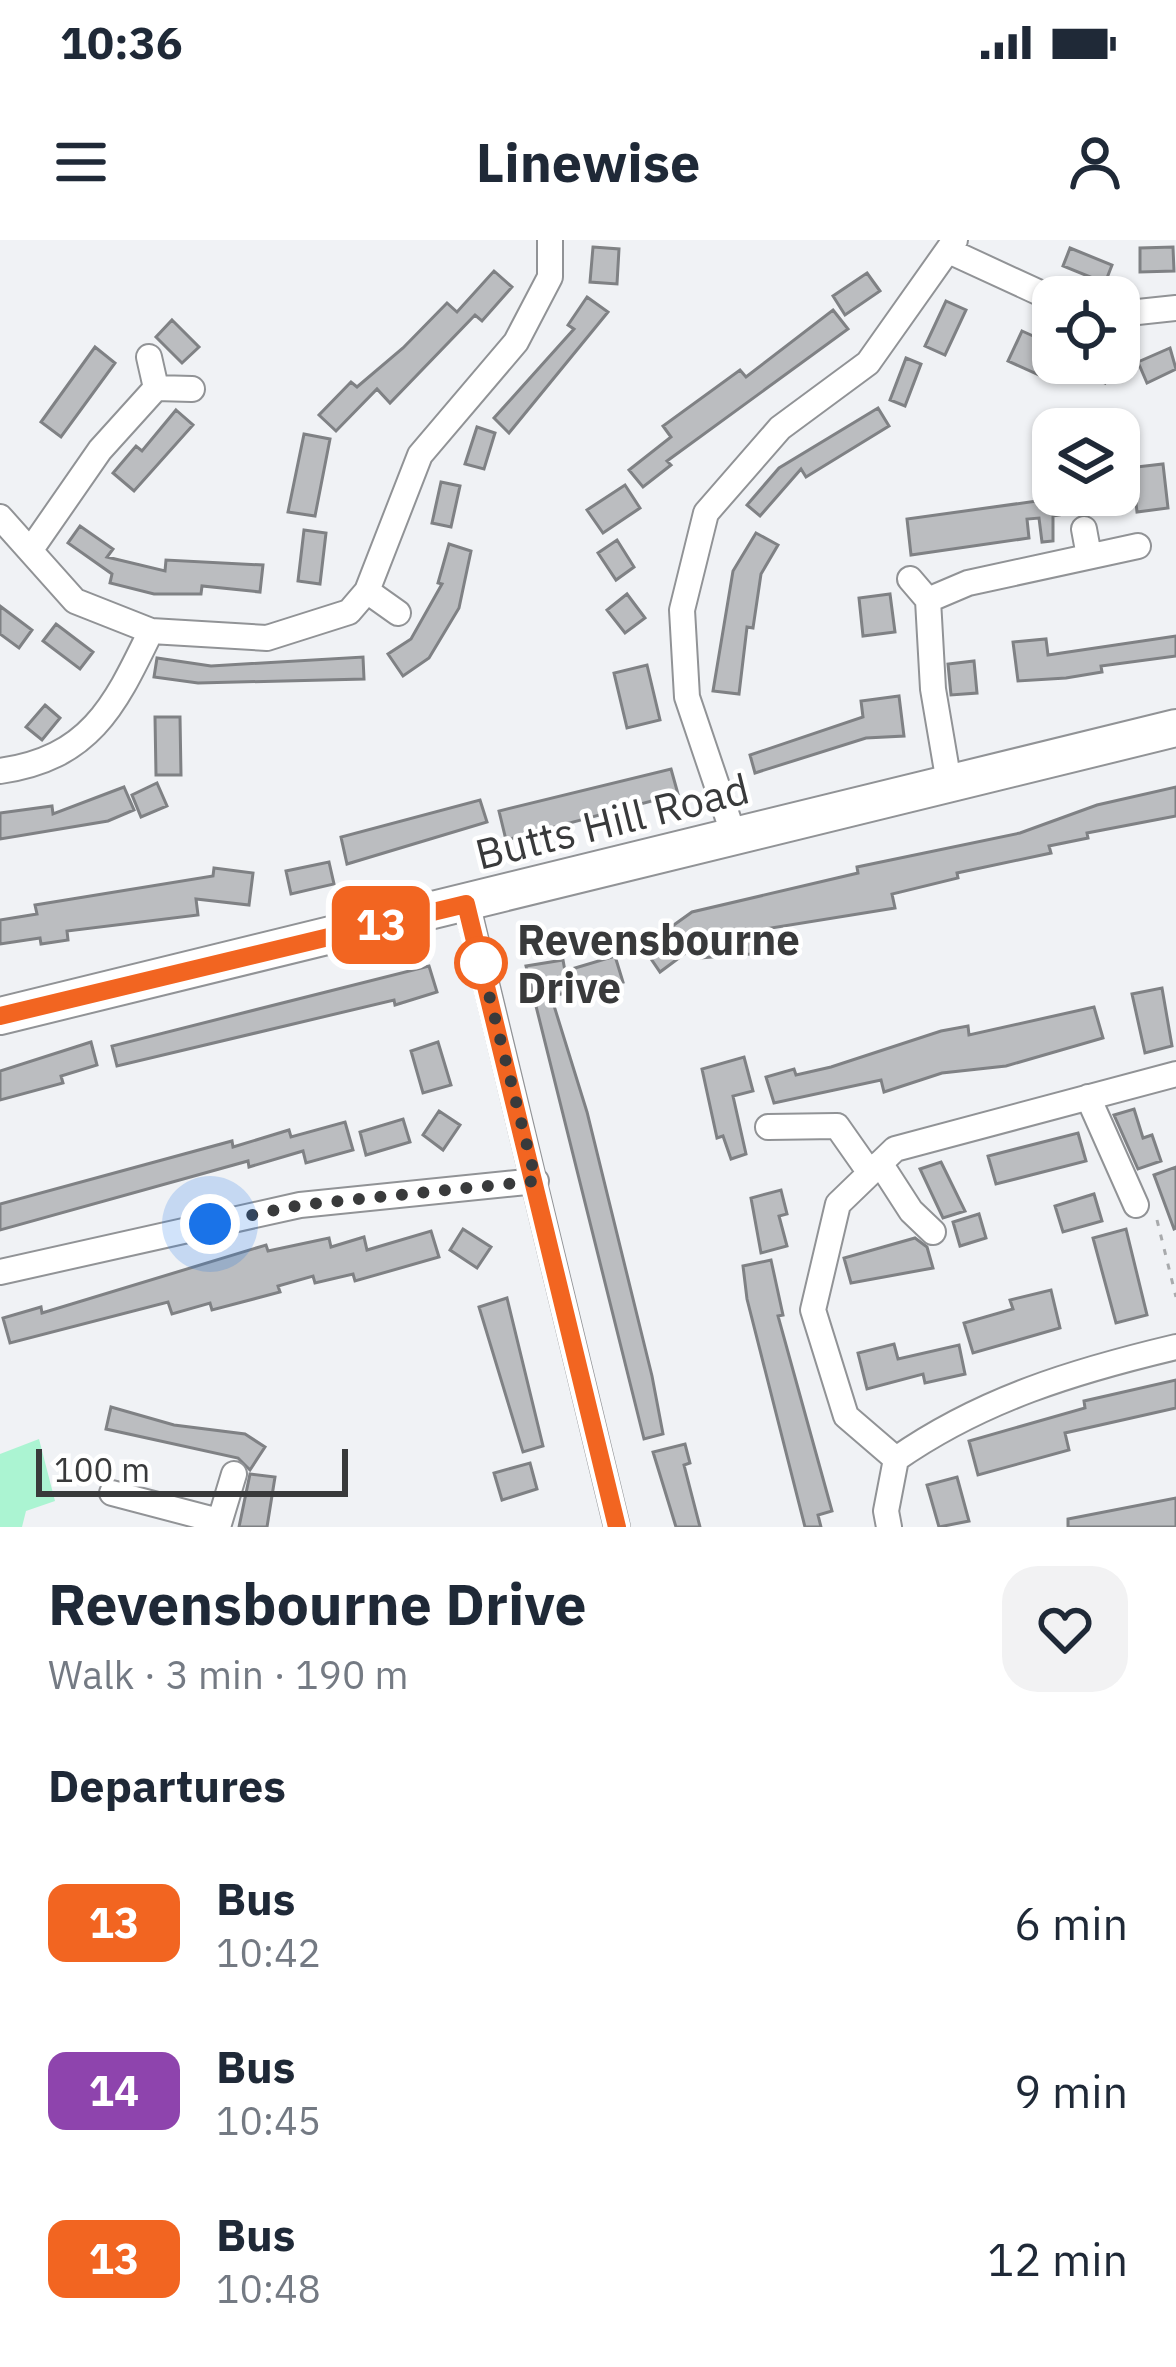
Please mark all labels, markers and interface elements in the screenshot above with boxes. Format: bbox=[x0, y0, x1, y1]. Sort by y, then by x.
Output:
text: 10:36 bbox=[60, 13, 183, 71]
text: Linewise bbox=[476, 127, 700, 197]
icon: menu bbox=[48, 129, 114, 195]
icon: person bbox=[1062, 129, 1128, 195]
map controls bbox=[1032, 276, 1140, 516]
button: locate bbox=[1032, 276, 1140, 384]
button: layers bbox=[1032, 408, 1140, 516]
street label: Butts Hill Road bbox=[469, 760, 755, 882]
line badge: 13 bbox=[327, 886, 435, 964]
text: 13 bbox=[356, 897, 406, 952]
place label: Revensbourne Drive bbox=[517, 912, 800, 1015]
marker: Revensbourne Drive bbox=[456, 938, 506, 988]
your location bbox=[180, 1194, 240, 1254]
scale bar bbox=[36, 1443, 348, 1496]
text: 100 m bbox=[54, 1448, 150, 1491]
button: heart bbox=[1002, 1566, 1128, 1692]
text: Revensbourne Drive bbox=[48, 1567, 587, 1641]
text: Walk · 3 min · 190 m bbox=[48, 1649, 409, 1700]
text: Departures bbox=[48, 1756, 286, 1814]
text: Bus bbox=[216, 1869, 296, 1927]
text: 6 min bbox=[1014, 1894, 1128, 1952]
text: 13 bbox=[89, 1895, 139, 1950]
text: 10:42 bbox=[216, 1927, 321, 1978]
text: Bus bbox=[216, 2037, 296, 2095]
text: 9 min bbox=[1014, 2062, 1128, 2120]
text: 14 bbox=[89, 2063, 139, 2118]
text: 10:45 bbox=[216, 2095, 321, 2146]
text: Bus bbox=[216, 2205, 296, 2263]
text: 12 min bbox=[987, 2230, 1128, 2288]
text: 13 bbox=[89, 2231, 139, 2286]
text: 10:48 bbox=[216, 2263, 321, 2314]

